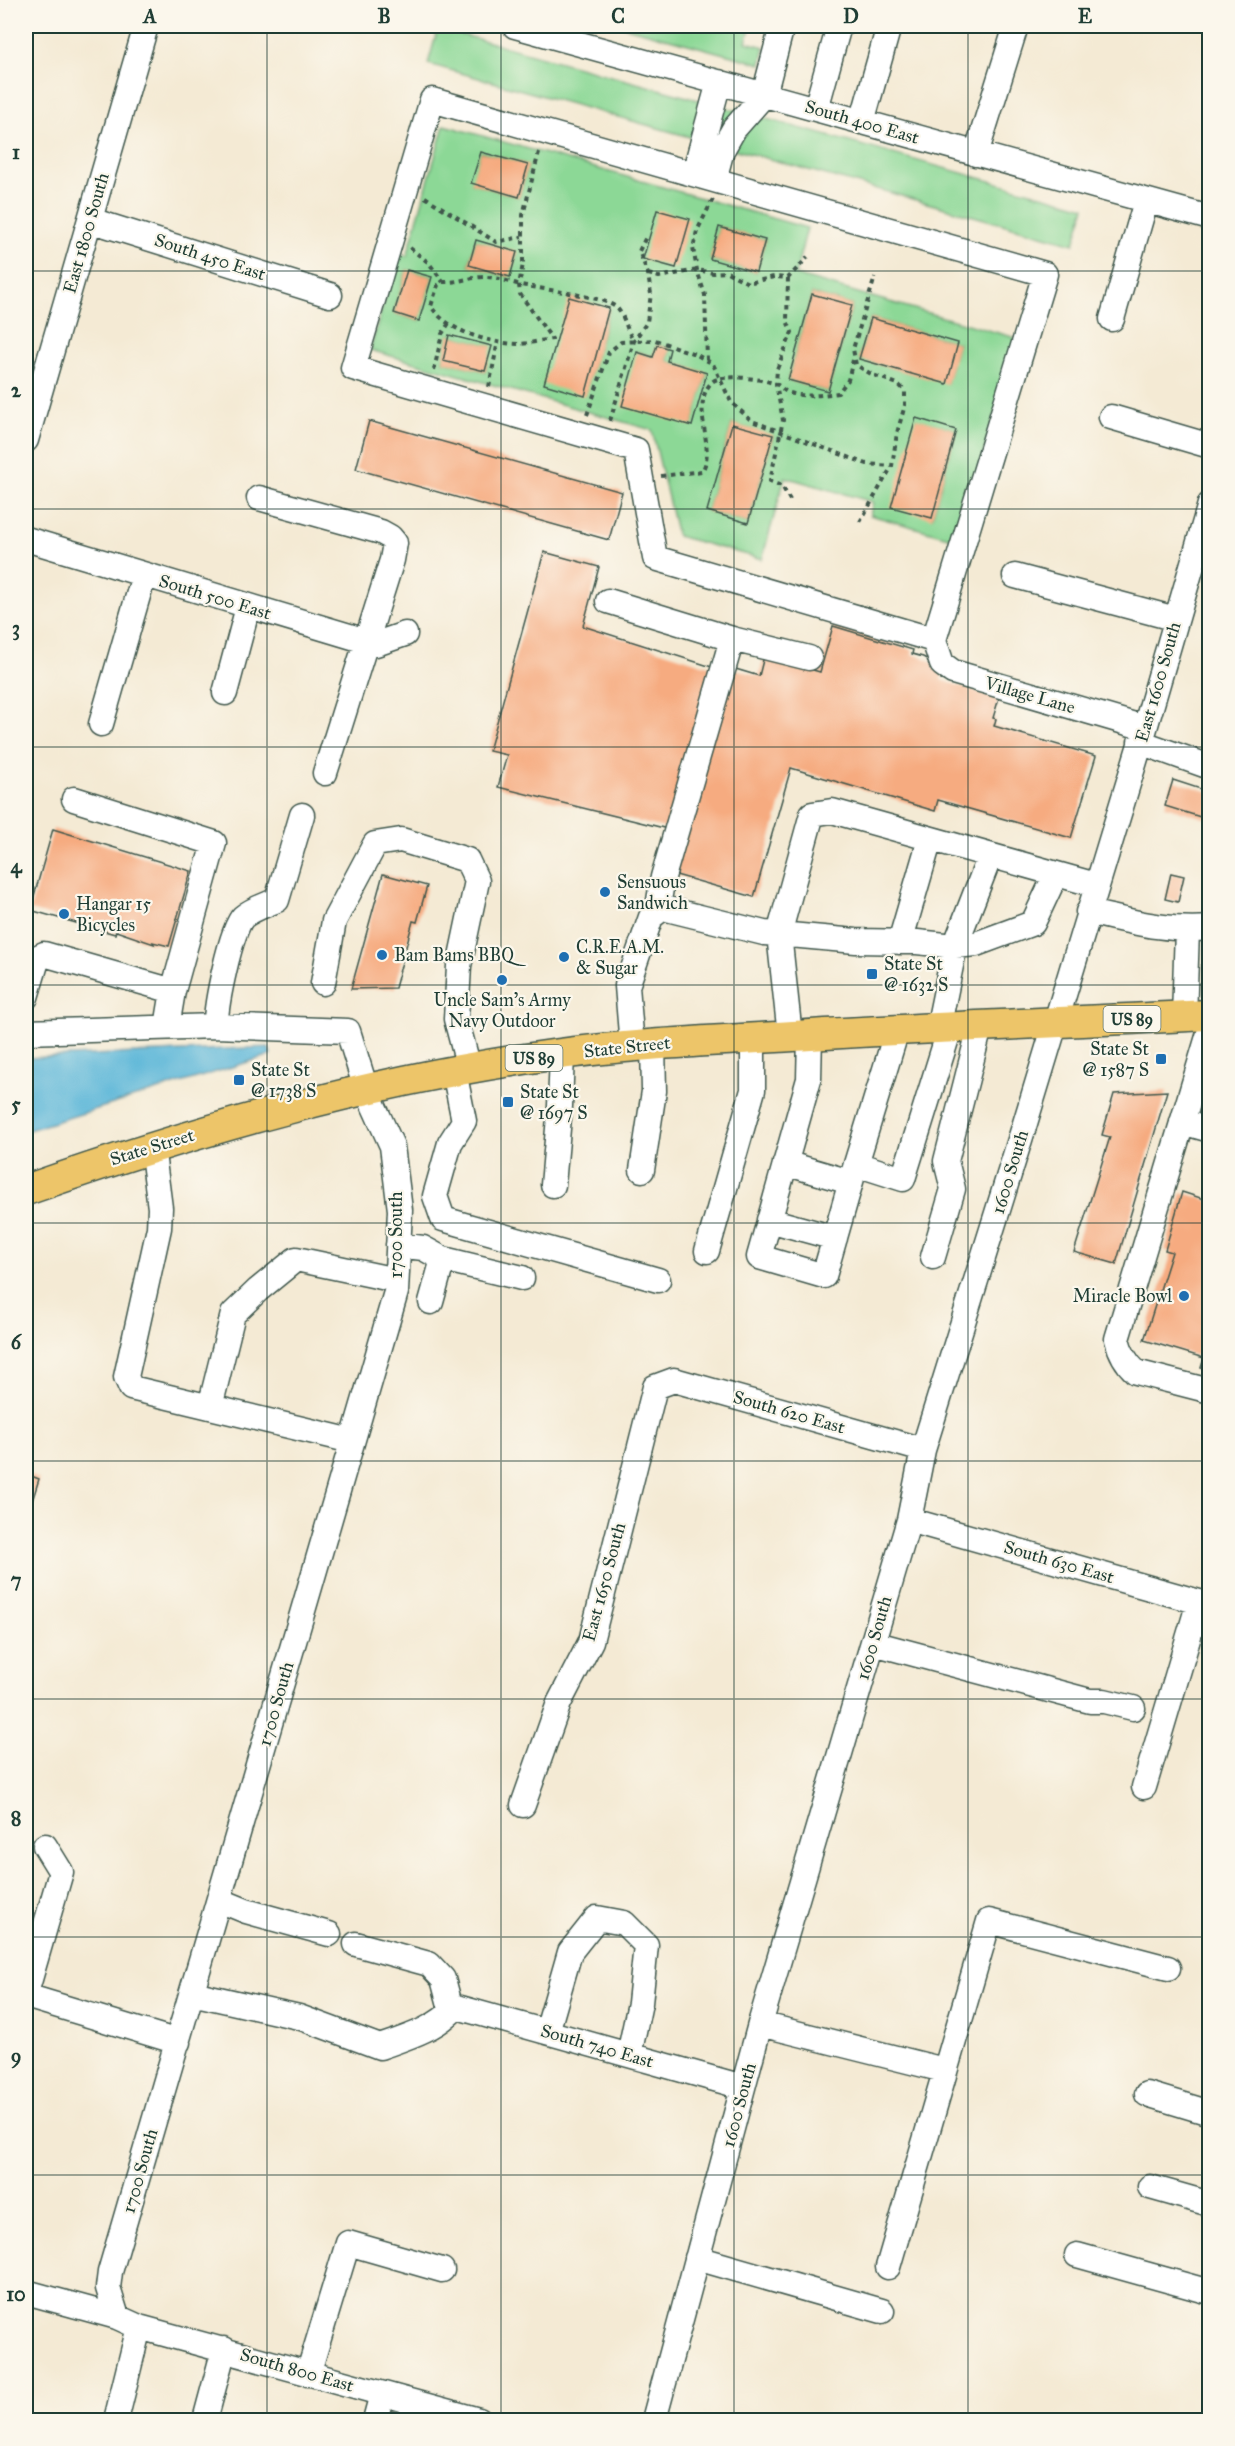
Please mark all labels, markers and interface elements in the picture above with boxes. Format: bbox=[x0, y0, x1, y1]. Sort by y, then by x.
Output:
text: A bbox=[141, 4, 157, 28]
text: B bbox=[377, 4, 391, 28]
text: C bbox=[611, 4, 625, 28]
text: D bbox=[843, 4, 859, 28]
text: E bbox=[1078, 4, 1093, 28]
street label: South 400 East bbox=[802, 95, 922, 149]
text: 1 bbox=[12, 140, 20, 164]
street label: East 1800 South bbox=[58, 170, 114, 296]
street label: South 450 East bbox=[152, 229, 269, 286]
text: 2 bbox=[11, 378, 22, 402]
street label: South 500 East bbox=[156, 570, 274, 625]
text: 3 bbox=[12, 616, 20, 641]
street label: East 1600 South bbox=[1130, 619, 1186, 745]
street label: Village Lane bbox=[981, 671, 1078, 719]
text: 4 bbox=[10, 854, 22, 879]
place label: Sensuous Sandwich bbox=[617, 871, 688, 914]
marker: Sensuous Sandwich bbox=[598, 885, 612, 899]
place label: Hangar 15 Bicycles bbox=[76, 893, 152, 936]
marker: Hangar 15 Bicycles bbox=[57, 907, 71, 921]
place label: C.R.E.A.M. & Sugar bbox=[576, 936, 664, 980]
place label: Bam Bams BBQ bbox=[394, 944, 526, 966]
marker: Bam Bams BBQ bbox=[375, 948, 389, 962]
marker: C.R.E.A.M. & Sugar bbox=[557, 950, 571, 964]
place label: State St @ 1632 S bbox=[884, 953, 948, 996]
marker: State St @ 1632 S bbox=[865, 967, 879, 981]
marker: Uncle Sam's Army Navy Outdoor bbox=[495, 973, 509, 987]
place label: Uncle Sam's Army Navy Outdoor bbox=[433, 989, 571, 1032]
road number: US 89 bbox=[1104, 1006, 1160, 1032]
street label: State Street bbox=[583, 1031, 672, 1062]
place label: State St @ 1587 S bbox=[1083, 1038, 1150, 1081]
road number: US 89 bbox=[506, 1045, 562, 1071]
marker: State St @ 1587 S bbox=[1154, 1052, 1168, 1066]
place label: State St @ 1738 S bbox=[251, 1059, 316, 1102]
marker: State St @ 1738 S bbox=[232, 1073, 246, 1087]
place label: State St @ 1697 S bbox=[520, 1081, 588, 1124]
text: 5 bbox=[11, 1092, 21, 1116]
marker: State St @ 1697 S bbox=[501, 1095, 515, 1109]
street label: State Street bbox=[107, 1124, 197, 1170]
street label: 1600 South bbox=[987, 1127, 1033, 1217]
street label: 1700 South bbox=[385, 1191, 407, 1279]
place label: Miracle Bowl bbox=[1073, 1285, 1172, 1307]
marker: Miracle Bowl bbox=[1177, 1289, 1191, 1303]
text: 6 bbox=[11, 1330, 23, 1354]
street label: South 620 East bbox=[731, 1386, 848, 1439]
street label: East 1650 South bbox=[578, 1520, 630, 1644]
street label: South 630 East bbox=[1001, 1536, 1117, 1588]
text: 7 bbox=[11, 1568, 22, 1592]
street label: 1600 South bbox=[851, 1593, 897, 1683]
street label: 1700 South bbox=[253, 1659, 299, 1749]
text: 8 bbox=[11, 1806, 21, 1830]
street label: South 740 East bbox=[538, 2019, 657, 2073]
text: 9 bbox=[11, 2044, 21, 2069]
street label: 1600 South bbox=[717, 2060, 761, 2150]
street label: 1700 South bbox=[117, 2126, 163, 2216]
text: 10 bbox=[6, 2282, 26, 2306]
street label: South 800 East bbox=[238, 2343, 357, 2397]

